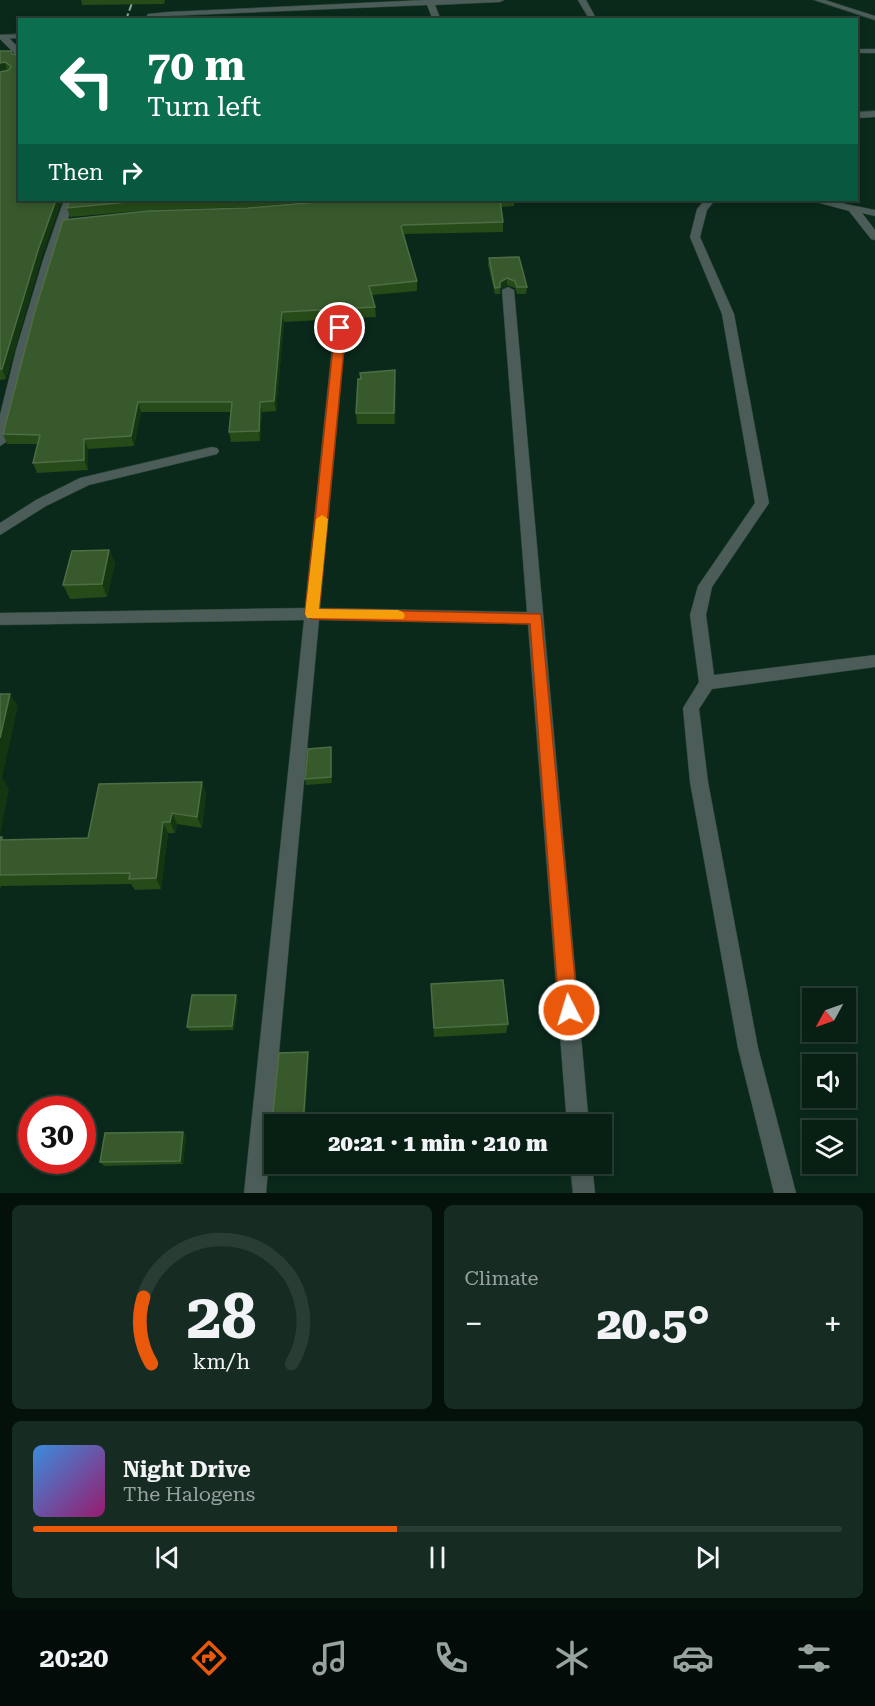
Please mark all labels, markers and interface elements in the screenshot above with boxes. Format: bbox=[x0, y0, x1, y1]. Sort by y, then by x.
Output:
text: 70 m bbox=[147, 41, 245, 90]
icon: left bbox=[48, 42, 126, 120]
text: Turn left bbox=[147, 91, 261, 123]
icon: right bbox=[115, 156, 148, 189]
text: Then bbox=[48, 160, 103, 185]
pin bbox=[314, 302, 365, 353]
icon: arrive bbox=[323, 311, 356, 344]
position arrow bbox=[537, 978, 601, 1042]
north arrow bbox=[802, 988, 856, 1042]
map controls bbox=[802, 988, 856, 1174]
button: sound bbox=[802, 1054, 856, 1108]
speed limit sign: 30 bbox=[18, 1096, 96, 1174]
button: layers bbox=[802, 1120, 856, 1174]
text: 20:21 · 1 min · 210 m bbox=[328, 1131, 548, 1156]
text: Climate bbox=[465, 1266, 539, 1290]
text: 28 bbox=[187, 1280, 257, 1353]
text: 20.5° bbox=[597, 1297, 710, 1350]
text: − bbox=[465, 1304, 483, 1343]
text: + bbox=[824, 1304, 842, 1343]
text: km/h bbox=[193, 1349, 251, 1374]
text: Night Drive bbox=[123, 1457, 251, 1482]
text: The Halogens bbox=[123, 1482, 255, 1506]
icon: previous bbox=[151, 1541, 184, 1574]
icon: pause bbox=[421, 1541, 454, 1574]
icon: next bbox=[691, 1541, 724, 1574]
icon: directions bbox=[188, 1637, 230, 1679]
icon: music bbox=[309, 1637, 351, 1679]
icon: phone bbox=[430, 1637, 472, 1679]
icon: climate bbox=[551, 1637, 593, 1679]
icon: car bbox=[672, 1637, 714, 1679]
icon: filters bbox=[793, 1637, 835, 1679]
text: 20:20 bbox=[40, 1642, 109, 1674]

